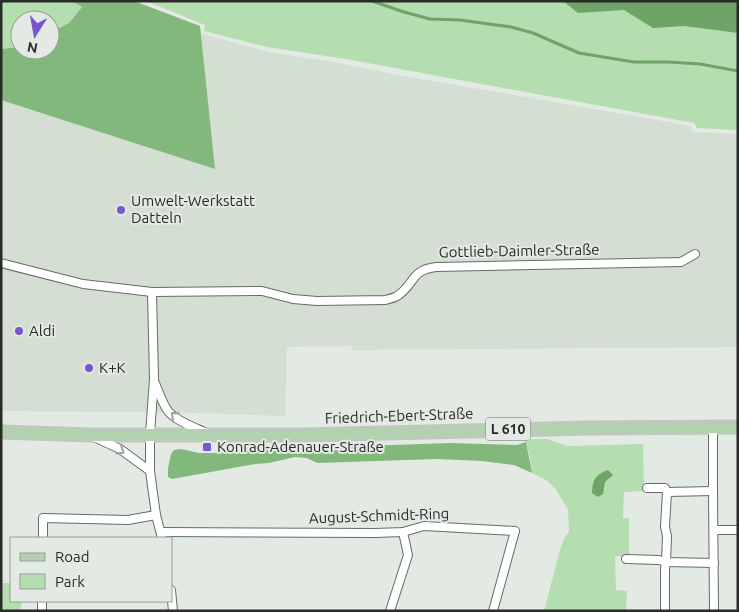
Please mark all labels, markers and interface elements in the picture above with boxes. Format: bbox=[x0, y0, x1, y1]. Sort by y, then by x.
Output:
north arrow bbox=[10, 10, 60, 60]
text: N bbox=[26, 39, 39, 57]
place label: Umwelt-Werkstatt Datteln bbox=[131, 192, 255, 226]
marker: Umwelt-Werkstatt Datteln bbox=[115, 204, 127, 216]
street label: Gottlieb-Daimler-Straße bbox=[438, 241, 600, 260]
place label: Aldi bbox=[29, 322, 55, 339]
marker: Aldi bbox=[13, 325, 25, 337]
place label: K+K bbox=[99, 359, 126, 376]
marker: K+K bbox=[83, 362, 95, 374]
street label: Friedrich-Ebert-Straße bbox=[324, 404, 474, 427]
one-way arrow bbox=[170, 411, 179, 420]
road number: L 610 bbox=[486, 418, 530, 440]
place label: Konrad-Adenauer-Straße bbox=[217, 438, 384, 455]
marker: Konrad-Adenauer-Straße bbox=[201, 441, 213, 453]
one-way arrow bbox=[116, 445, 125, 454]
street label: August-Schmidt-Ring bbox=[308, 505, 450, 526]
legend bbox=[10, 537, 172, 602]
text: Road bbox=[55, 548, 90, 565]
text: Park bbox=[55, 573, 85, 590]

